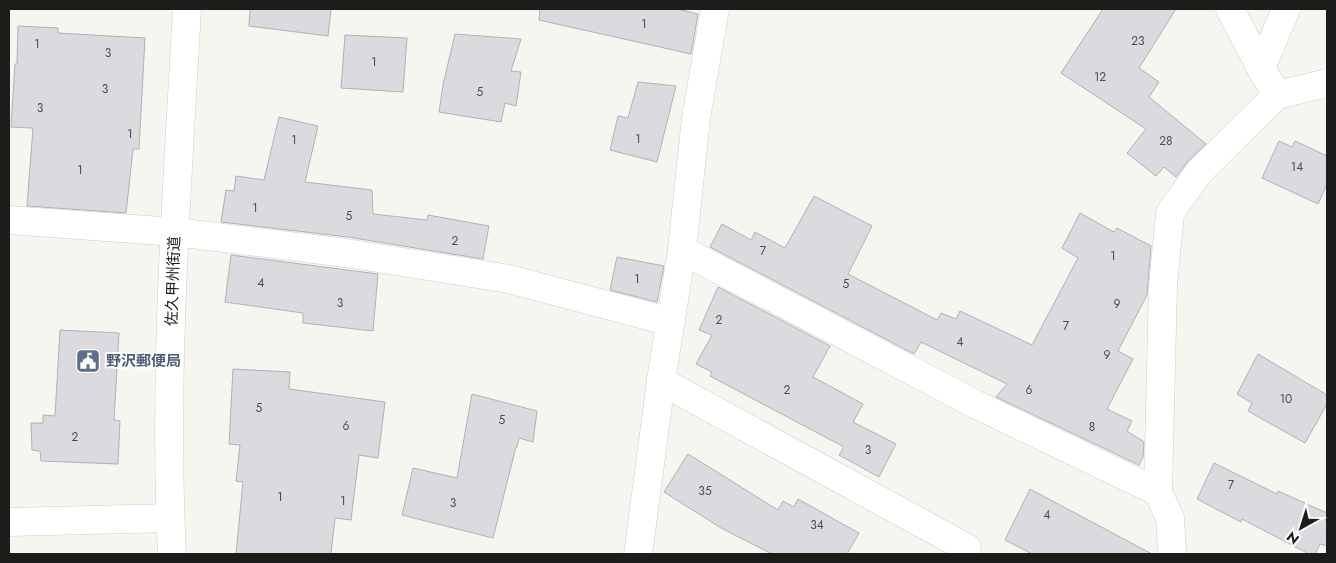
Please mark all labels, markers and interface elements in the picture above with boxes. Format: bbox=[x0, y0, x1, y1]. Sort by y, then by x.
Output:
house number: 1 bbox=[641, 15, 647, 33]
house number: 23 bbox=[1131, 32, 1145, 50]
house number: 1 bbox=[34, 35, 40, 53]
house number: 3 bbox=[105, 44, 112, 62]
house number: 1 bbox=[371, 53, 377, 71]
house number: 12 bbox=[1094, 68, 1106, 86]
house number: 3 bbox=[102, 80, 109, 98]
house number: 5 bbox=[477, 83, 484, 101]
house number: 3 bbox=[37, 99, 44, 117]
house number: 1 bbox=[127, 125, 133, 143]
house number: 1 bbox=[635, 130, 641, 148]
house number: 1 bbox=[291, 131, 297, 149]
house number: 28 bbox=[1159, 132, 1173, 150]
house number: 14 bbox=[1291, 158, 1303, 176]
house number: 1 bbox=[77, 161, 83, 179]
house number: 1 bbox=[252, 199, 258, 217]
house number: 5 bbox=[346, 207, 353, 225]
house number: 2 bbox=[452, 232, 459, 250]
street label: 佐久甲州街道 bbox=[160, 236, 186, 326]
house number: 7 bbox=[760, 242, 767, 260]
house number: 1 bbox=[1110, 247, 1116, 265]
house number: 1 bbox=[634, 270, 640, 288]
house number: 4 bbox=[258, 274, 265, 292]
house number: 5 bbox=[843, 275, 850, 293]
house number: 3 bbox=[337, 294, 344, 312]
house number: 9 bbox=[1114, 295, 1121, 313]
house number: 2 bbox=[716, 311, 723, 329]
house number: 7 bbox=[1063, 317, 1070, 335]
house number: 4 bbox=[957, 333, 964, 351]
house number: 9 bbox=[1104, 346, 1111, 364]
public building icon: 野沢郵便局 bbox=[75, 348, 101, 374]
place label: 野沢郵便局 bbox=[106, 350, 181, 372]
house number: 2 bbox=[784, 381, 791, 399]
house number: 6 bbox=[1026, 381, 1033, 399]
house number: 10 bbox=[1280, 390, 1292, 408]
house number: 5 bbox=[256, 399, 263, 417]
house number: 5 bbox=[499, 411, 506, 429]
house number: 6 bbox=[343, 417, 350, 435]
house number: 8 bbox=[1089, 418, 1095, 436]
house number: 2 bbox=[72, 428, 79, 446]
house number: 3 bbox=[865, 441, 872, 459]
house number: 7 bbox=[1228, 476, 1235, 494]
house number: 35 bbox=[698, 482, 712, 500]
house number: 1 bbox=[277, 488, 283, 506]
house number: 1 bbox=[340, 492, 346, 510]
house number: 3 bbox=[450, 494, 457, 512]
north arrow bbox=[1276, 503, 1326, 553]
house number: 4 bbox=[1044, 506, 1051, 524]
house number: 34 bbox=[810, 516, 824, 534]
text: N bbox=[1282, 527, 1303, 549]

